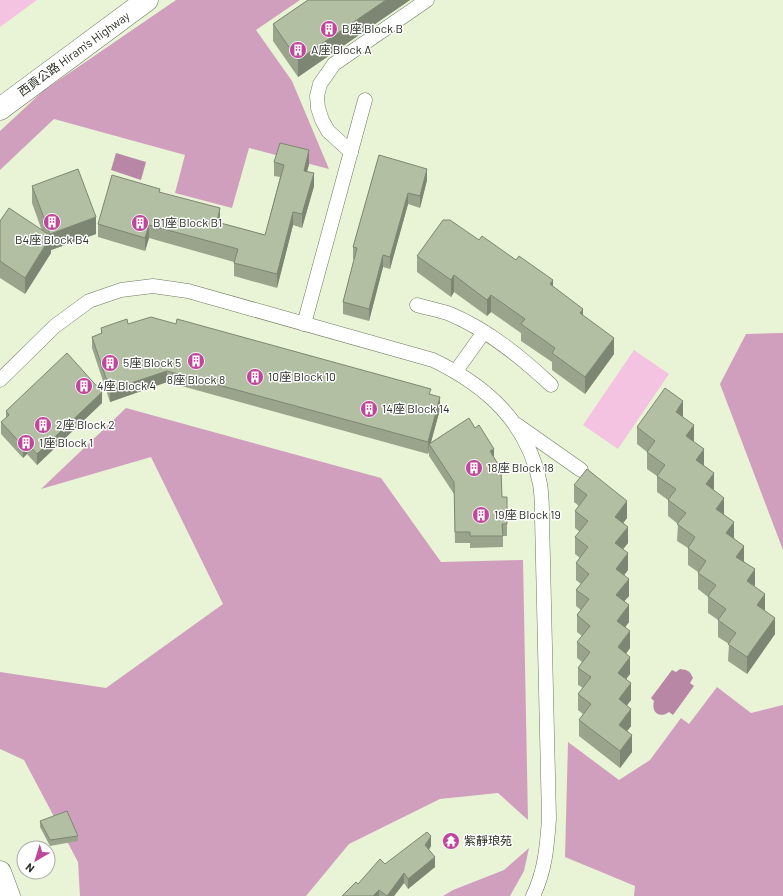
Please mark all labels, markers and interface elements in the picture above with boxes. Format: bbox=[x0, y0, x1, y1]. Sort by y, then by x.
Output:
street label: 西貢公路 Hiram's Highway bbox=[15, 8, 132, 98]
building icon: B座 Block B bbox=[319, 19, 339, 39]
place label: B座 Block B bbox=[342, 21, 403, 35]
building icon: A座 Block A bbox=[288, 40, 308, 60]
place label: A座 Block A bbox=[311, 42, 371, 56]
building icon: B4座 Block B4 bbox=[42, 212, 62, 232]
building icon: B1座 Block B1 bbox=[130, 213, 150, 233]
place label: B1座 Block B1 bbox=[153, 215, 222, 229]
place label: B4座 Block B4 bbox=[15, 232, 89, 246]
building icon: 8座 Block 8 bbox=[186, 351, 206, 371]
building icon: 5座 Block 5 bbox=[100, 353, 120, 373]
place label: 5座 Block 5 bbox=[123, 355, 181, 369]
building icon: 10座 Block 10 bbox=[245, 367, 265, 387]
place label: 10座 Block 10 bbox=[268, 369, 336, 383]
place label: 8座 Block 8 bbox=[167, 372, 225, 386]
building icon: 4座 Block 4 bbox=[74, 376, 94, 396]
place label: 4座 Block 4 bbox=[97, 378, 156, 392]
building icon: 14座 Block 14 bbox=[359, 399, 379, 419]
place label: 14座 Block 14 bbox=[382, 401, 450, 415]
building icon: 2座 Block 2 bbox=[33, 415, 53, 435]
place label: 2座 Block 2 bbox=[56, 417, 115, 431]
building icon: 1座 Block 1 bbox=[16, 433, 36, 453]
place label: 1座 Block 1 bbox=[39, 435, 93, 449]
building icon: 18座 Block 18 bbox=[464, 458, 484, 478]
place label: 18座 Block 18 bbox=[487, 460, 554, 474]
building icon: 19座 Block 19 bbox=[471, 505, 491, 525]
place label: 19座 Block 19 bbox=[494, 507, 561, 521]
temple icon: 紫靜琅苑 bbox=[441, 831, 461, 851]
place label: 紫靜琅苑 bbox=[464, 833, 512, 847]
north arrow bbox=[16, 840, 56, 880]
text: N bbox=[23, 861, 36, 876]

